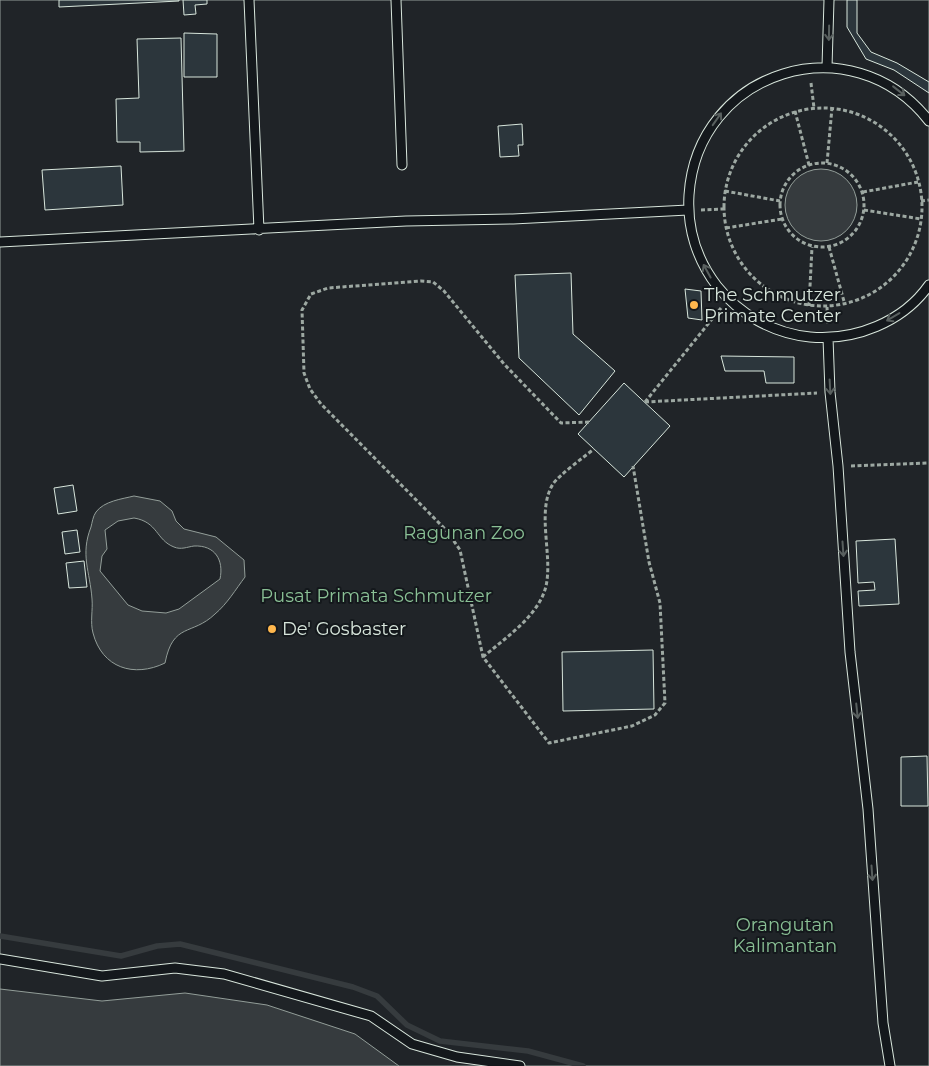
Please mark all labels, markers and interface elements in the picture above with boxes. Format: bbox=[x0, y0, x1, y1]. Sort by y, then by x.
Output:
one-way arrow bbox=[824, 25, 834, 41]
one-way arrow bbox=[892, 86, 905, 97]
one-way arrow bbox=[712, 112, 722, 126]
one-way arrow bbox=[702, 263, 712, 278]
place label: The Schmutzer Primate Center bbox=[704, 284, 841, 327]
marker: The Schmutzer Primate Center bbox=[688, 299, 700, 311]
one-way arrow bbox=[887, 313, 901, 323]
one-way arrow bbox=[825, 379, 834, 395]
park label: Ragunan Zoo bbox=[403, 522, 525, 544]
one-way arrow bbox=[839, 541, 848, 557]
park label: Pusat Primata Schmutzer bbox=[260, 585, 492, 607]
place label: De' Gosbaster bbox=[282, 618, 406, 640]
marker: De' Gosbaster bbox=[266, 623, 278, 635]
one-way arrow bbox=[852, 703, 862, 719]
one-way arrow bbox=[868, 864, 877, 880]
park label: Orangutan Kalimantan bbox=[733, 914, 837, 957]

